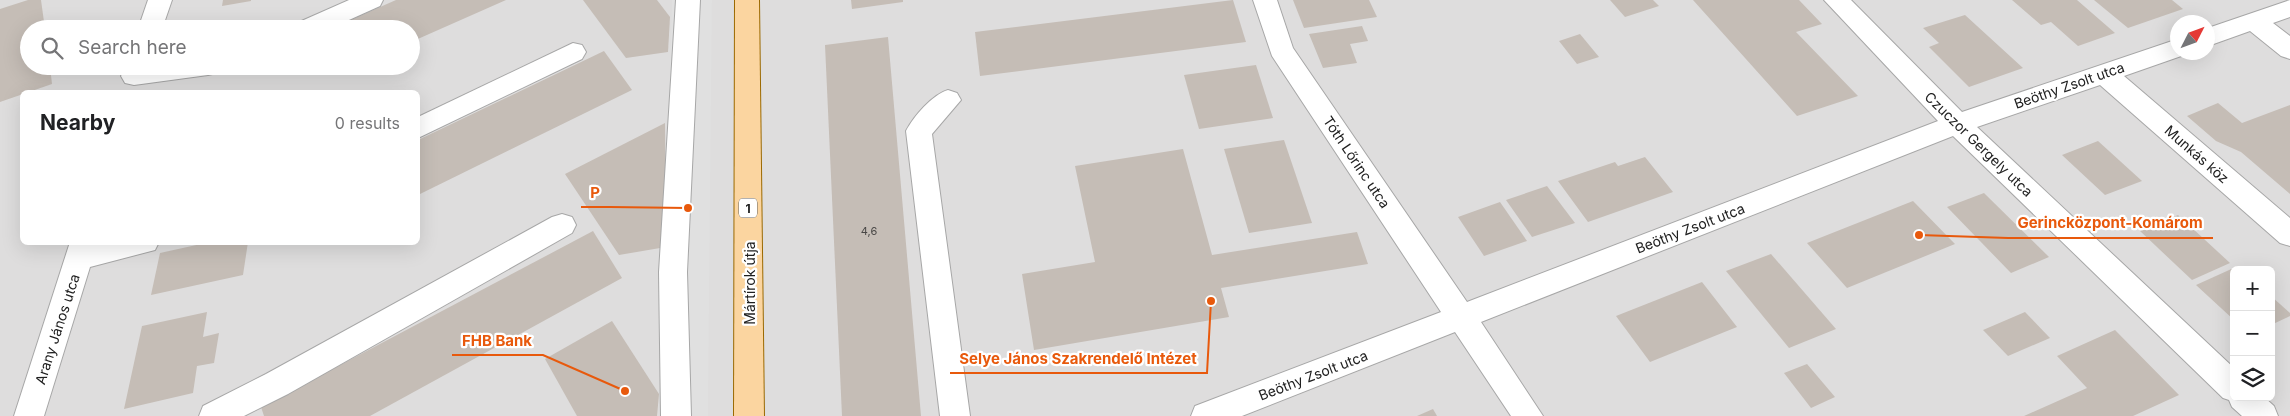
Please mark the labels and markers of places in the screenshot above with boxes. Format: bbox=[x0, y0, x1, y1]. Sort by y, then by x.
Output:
callout: P bbox=[581, 177, 610, 207]
callout: Gerincközpont-Komárom bbox=[2008, 208, 2213, 238]
callout: FHB Bank bbox=[452, 325, 543, 355]
callout: Selye János Szakrendelő Intézet bbox=[950, 343, 1207, 373]

